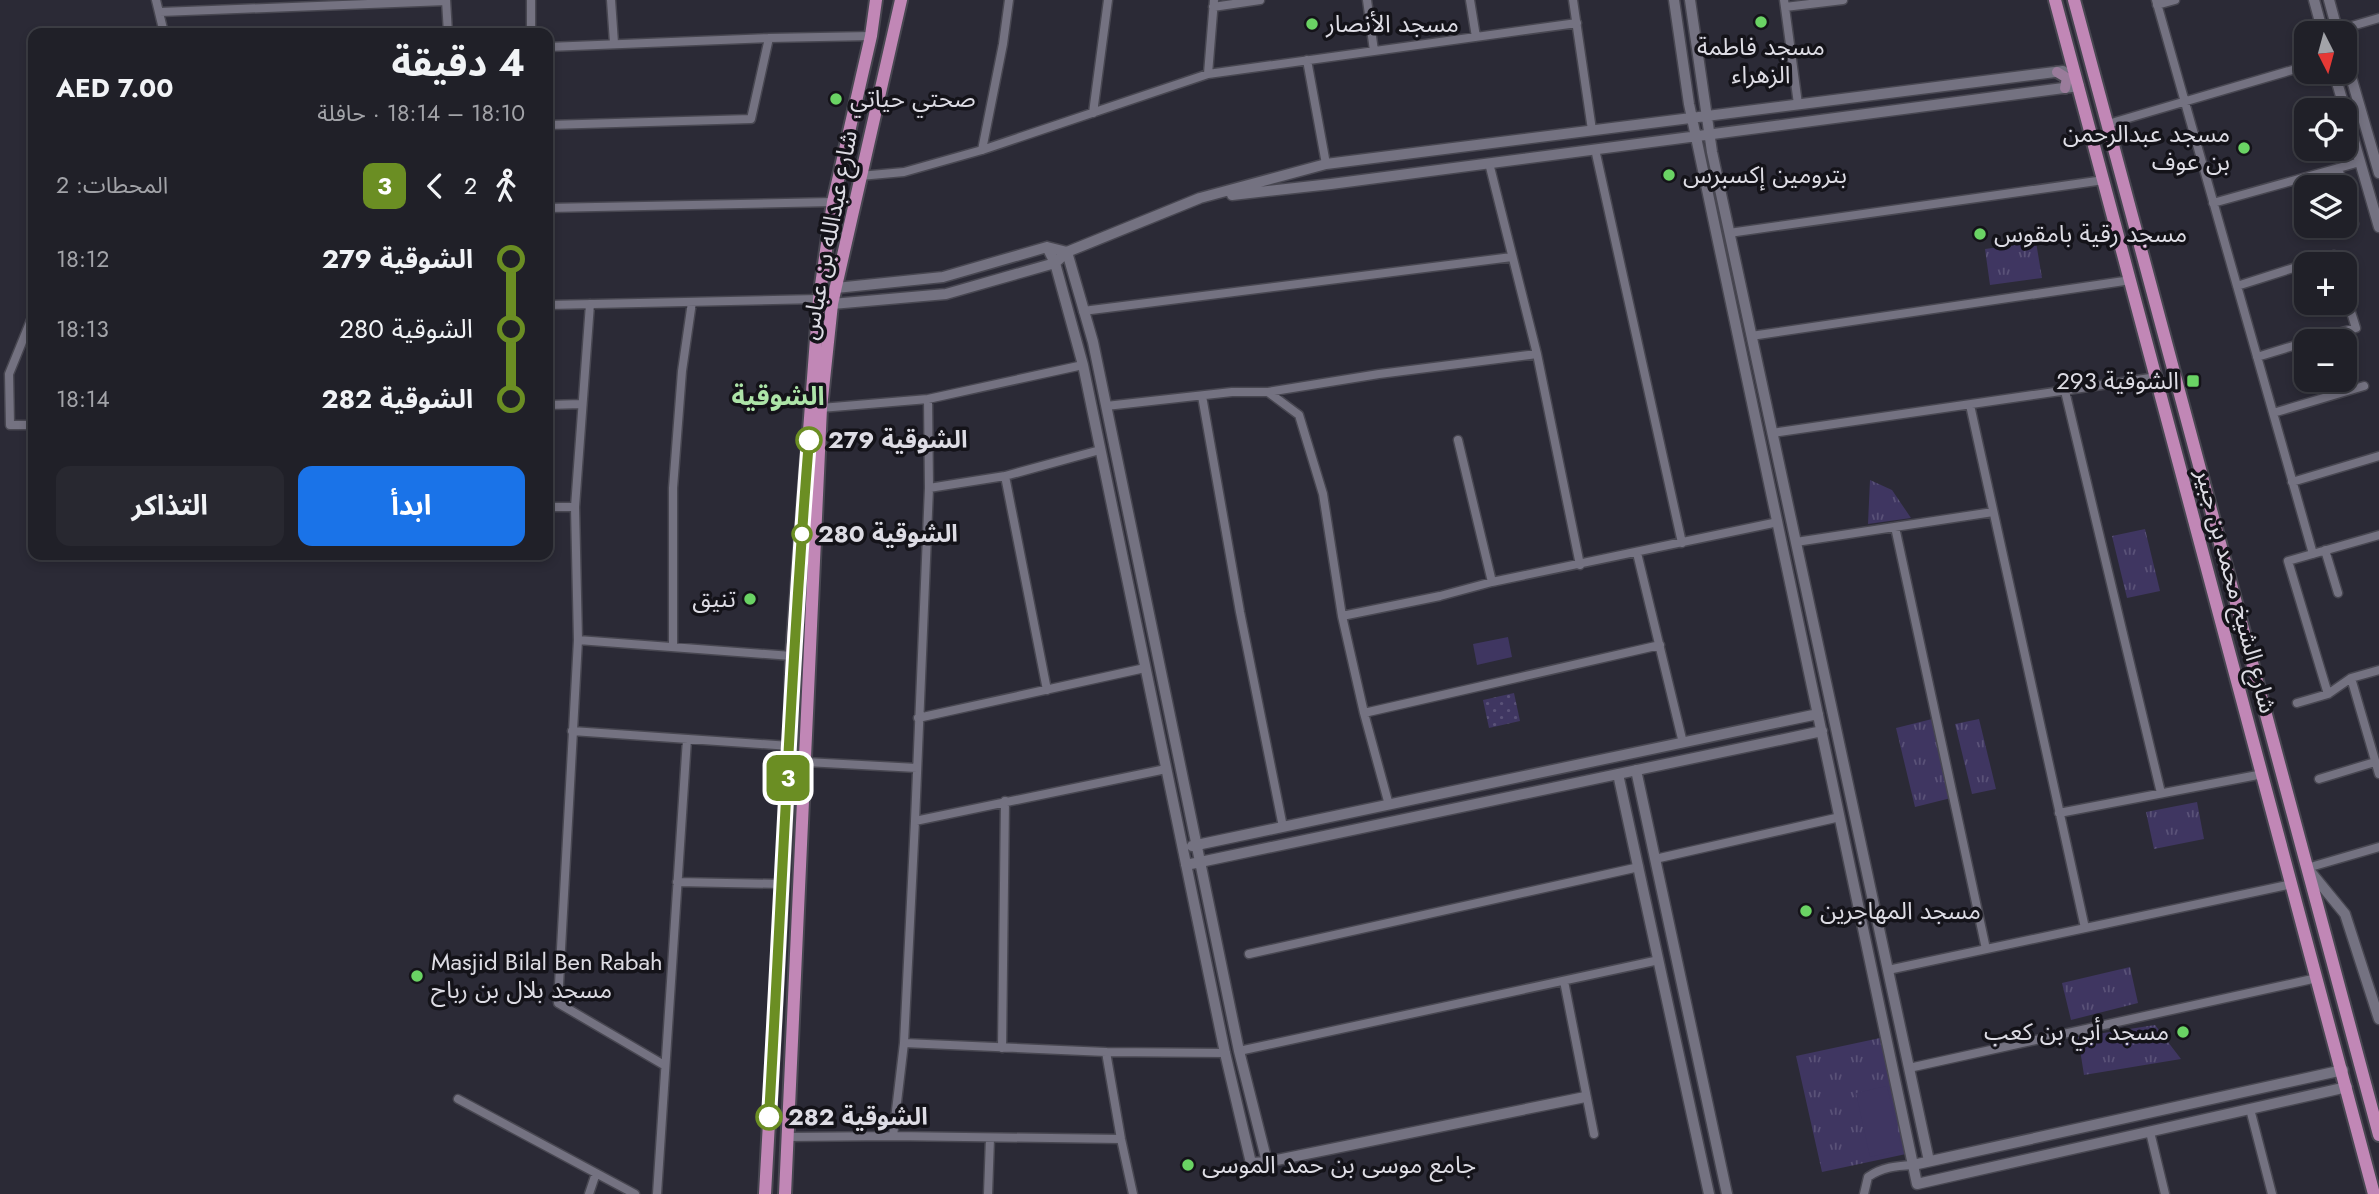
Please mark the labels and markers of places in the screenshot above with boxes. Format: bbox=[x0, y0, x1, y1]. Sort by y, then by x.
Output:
place label: مسجد الأنصار bbox=[1325, 6, 1459, 41]
marker: مسجد فاطمة الزهراء bbox=[1753, 14, 1769, 30]
marker: مسجد الأنصار bbox=[1304, 16, 1320, 32]
place label: مسجد فاطمة الزهراء bbox=[1697, 29, 1825, 92]
place label: صحتي حياتي bbox=[850, 81, 976, 118]
marker: صحتي حياتي bbox=[828, 91, 844, 107]
place label: مسجد عبدالرحمن بن عوف bbox=[2063, 116, 2230, 179]
marker: مسجد عبدالرحمن بن عوف bbox=[2236, 140, 2252, 156]
place label: بترومين إكسبرس bbox=[1683, 157, 1847, 192]
marker: بترومين إكسبرس bbox=[1661, 167, 1677, 183]
place label: مسجد رقية بامقوس bbox=[1994, 216, 2187, 251]
marker: مسجد رقية بامقوس bbox=[1972, 226, 1988, 242]
place label: الشوقية 293 bbox=[2056, 363, 2179, 398]
marker: الشوقية 293 bbox=[2185, 373, 2201, 389]
place label: الشوقية 279 bbox=[828, 422, 967, 457]
marker: الشوقية 279 bbox=[796, 427, 822, 453]
place label: الشوقية 280 bbox=[818, 516, 958, 551]
marker: الشوقية 280 bbox=[792, 524, 812, 544]
place label: تنيق bbox=[692, 581, 736, 616]
marker: تنيق bbox=[742, 591, 758, 607]
place label: مسجد المهاجرين bbox=[1820, 893, 1981, 928]
marker: مسجد المهاجرين bbox=[1798, 903, 1814, 919]
place label: Masjid Bilal Ben Rabah مسجد بلال بن رباح bbox=[431, 944, 663, 1007]
marker: Masjid Bilal Ben Rabah مسجد بلال بن رباح bbox=[409, 968, 425, 984]
place label: مسجد أبي بن كعب bbox=[1984, 1014, 2169, 1051]
marker: مسجد أبي بن كعب bbox=[2175, 1024, 2191, 1040]
place label: الشوقية 282 bbox=[788, 1099, 928, 1134]
marker: الشوقية 282 bbox=[756, 1104, 782, 1130]
place label: جامع موسى بن حمد الموسى bbox=[1202, 1147, 1476, 1182]
marker: جامع موسى بن حمد الموسى bbox=[1180, 1157, 1196, 1173]

